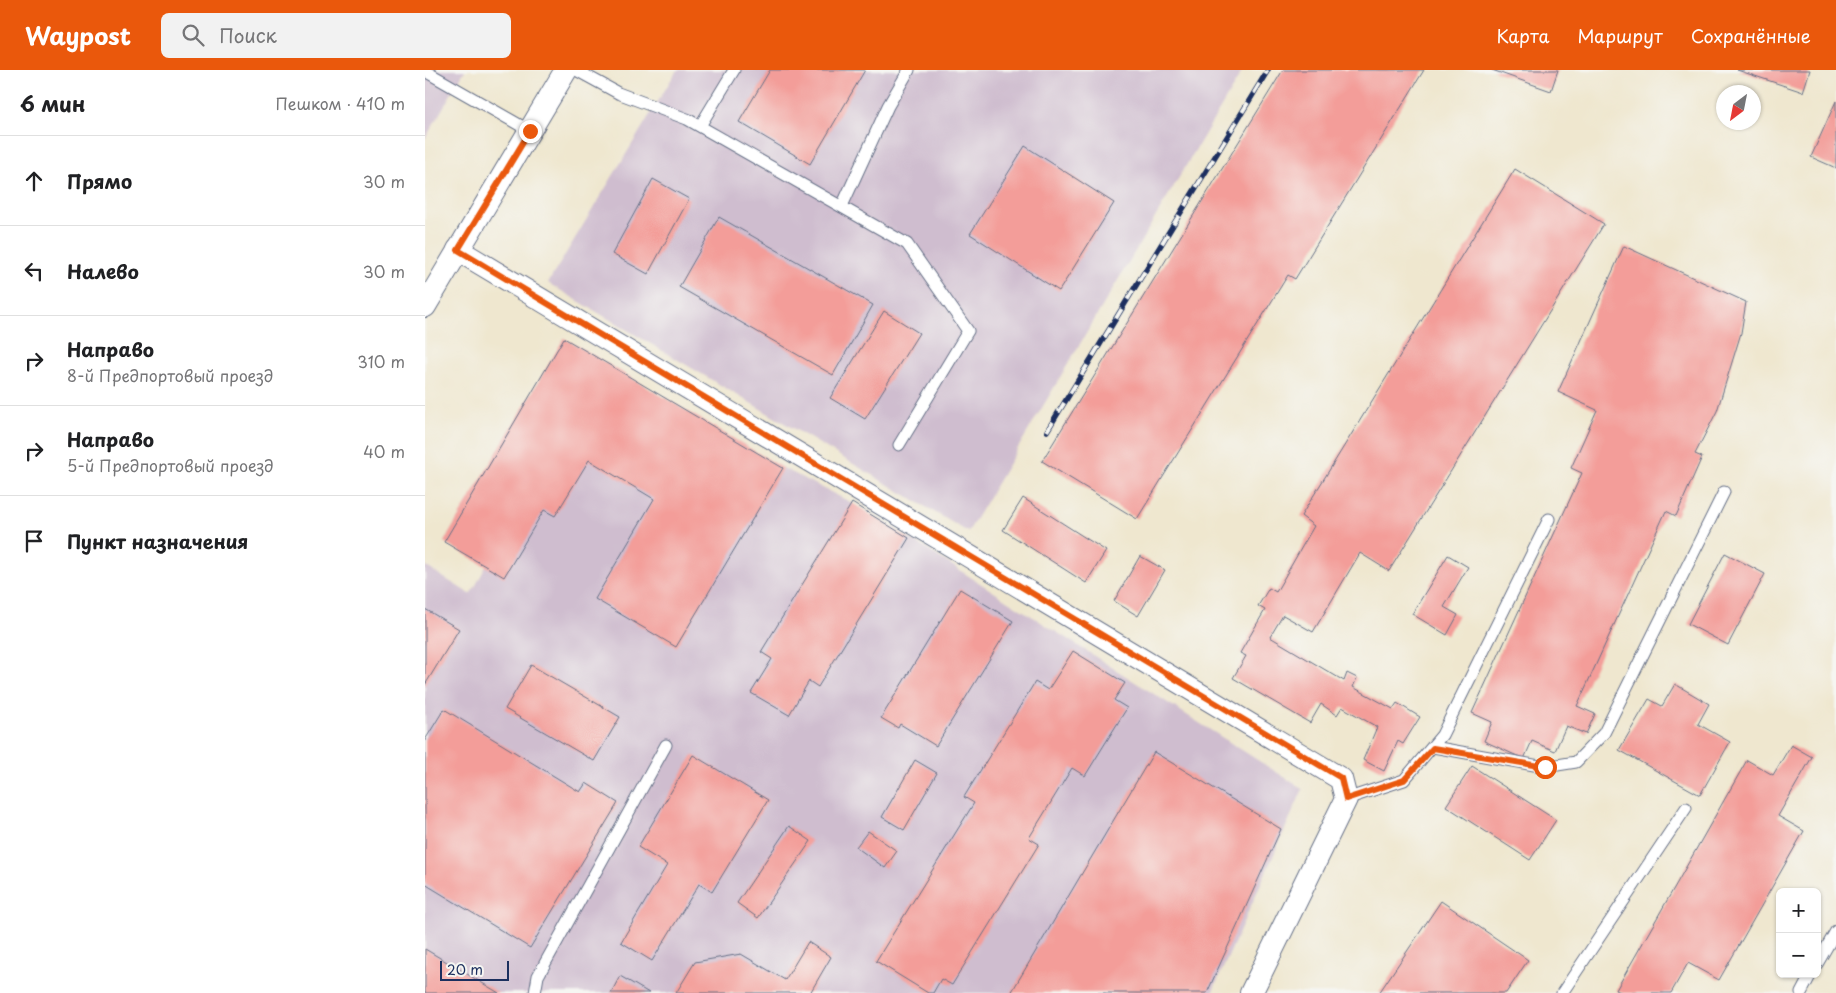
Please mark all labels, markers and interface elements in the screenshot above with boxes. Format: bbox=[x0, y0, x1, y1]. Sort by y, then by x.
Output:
search box bbox=[161, 13, 511, 58]
text: Waypost bbox=[25, 17, 131, 53]
icon: search bbox=[179, 21, 207, 49]
text: Поиск bbox=[219, 21, 277, 49]
text: Карта bbox=[1497, 22, 1549, 49]
text: Маршрут bbox=[1577, 22, 1663, 49]
text: Сохранённые bbox=[1691, 22, 1811, 49]
north arrow bbox=[1716, 85, 1761, 130]
text: 6 мин bbox=[20, 87, 86, 119]
text: Пешком · 410 m bbox=[276, 91, 405, 115]
route end bbox=[519, 120, 542, 143]
icon: ahead bbox=[20, 167, 48, 195]
text: Прямо bbox=[67, 167, 132, 195]
text: 30 m bbox=[363, 169, 405, 193]
icon: left bbox=[20, 257, 48, 285]
text: Налево bbox=[67, 257, 139, 285]
text: 30 m bbox=[363, 259, 405, 283]
text: Направо bbox=[67, 335, 154, 363]
icon: right bbox=[20, 347, 48, 375]
text: 310 m bbox=[357, 349, 405, 373]
text: 8-й Предпортовый проезд bbox=[67, 363, 273, 387]
text: Направо bbox=[67, 425, 154, 453]
icon: right bbox=[20, 437, 48, 465]
text: 40 m bbox=[363, 439, 405, 463]
text: 5-й Предпортовый проезд bbox=[67, 453, 274, 477]
icon: arrive bbox=[20, 527, 48, 555]
text: Пункт назначения bbox=[67, 527, 248, 555]
route start bbox=[1534, 756, 1557, 779]
map controls bbox=[1776, 888, 1821, 978]
button: + bbox=[1776, 888, 1821, 933]
button: − bbox=[1776, 933, 1821, 978]
scale bar bbox=[440, 958, 509, 981]
text: 20 m bbox=[447, 959, 483, 980]

